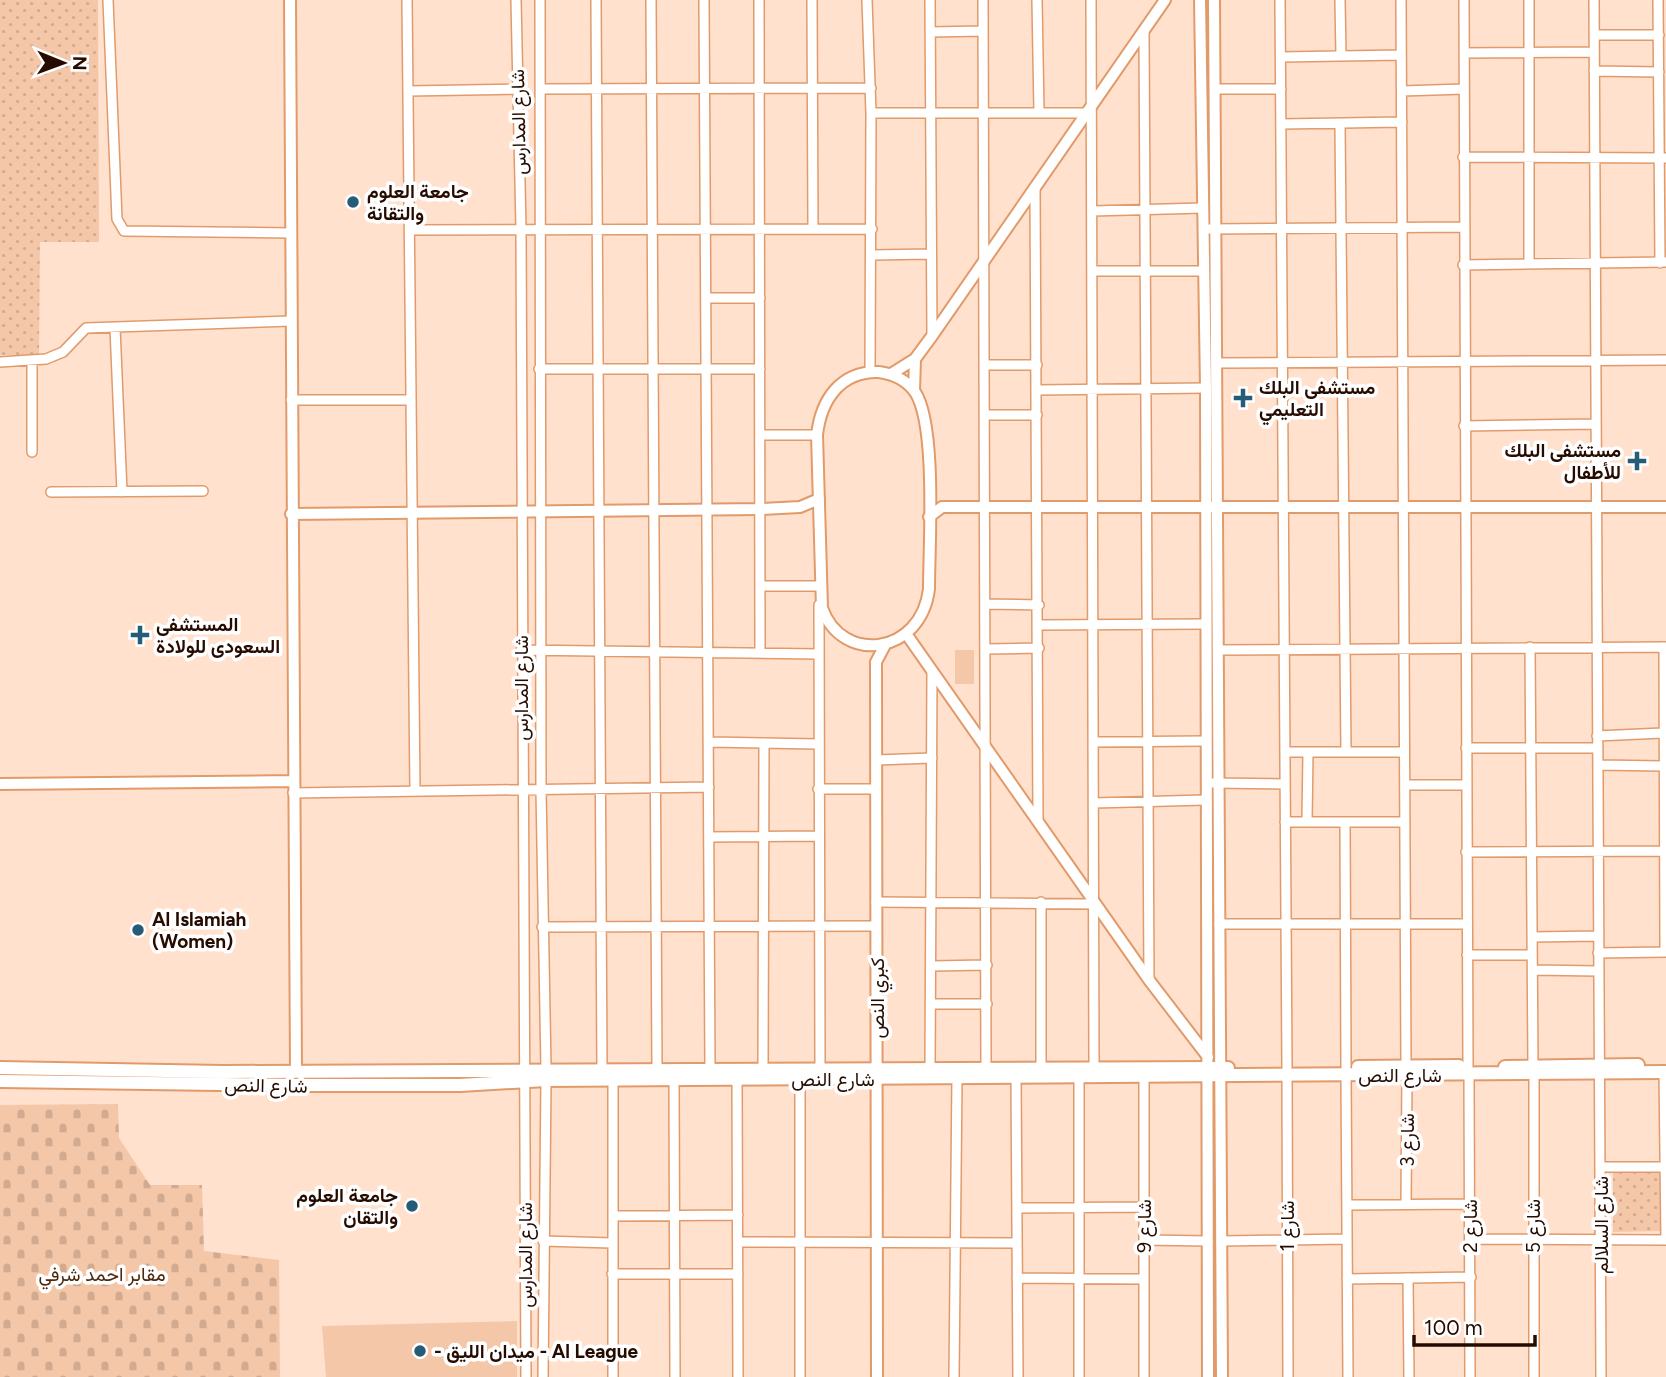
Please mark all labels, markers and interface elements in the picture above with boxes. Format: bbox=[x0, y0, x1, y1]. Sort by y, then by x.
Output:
north arrow bbox=[28, 28, 98, 98]
text: N bbox=[68, 56, 91, 71]
street label: شارع المدارس bbox=[506, 69, 532, 175]
place label: جامعة العلوم والتقانة bbox=[367, 180, 469, 226]
marker: جامعة العلوم والتقانة bbox=[345, 194, 361, 210]
place label: مستشفى البلك التعليمي bbox=[1259, 376, 1375, 426]
marker: مستشفى البلك التعليمي bbox=[1233, 388, 1253, 408]
place label: مستشفى البلك للأطفال bbox=[1505, 439, 1621, 484]
marker: مستشفى البلك للأطفال bbox=[1627, 451, 1647, 471]
place label: المستشفى السعودى للولادة bbox=[156, 613, 280, 659]
marker: المستشفى السعودى للولادة bbox=[130, 625, 150, 645]
street label: شارع المدارس bbox=[510, 635, 534, 741]
place label: Al Islamiah (Women) bbox=[152, 908, 246, 953]
marker: Al Islamiah (Women) bbox=[130, 922, 146, 938]
street label: كبري النص bbox=[866, 958, 893, 1038]
street label: شارع النص bbox=[1358, 1064, 1442, 1088]
street label: شارع النص bbox=[791, 1068, 875, 1092]
street label: شارع النص bbox=[224, 1073, 308, 1099]
street label: شارع 3 bbox=[1396, 1113, 1420, 1167]
street label: شارع السلالم bbox=[1590, 1176, 1614, 1274]
place label: جامعة العلوم والتقان bbox=[296, 1184, 398, 1230]
marker: جامعة العلوم والتقان bbox=[404, 1198, 420, 1214]
street label: شارع 9 bbox=[1133, 1199, 1157, 1253]
street label: شارع 2 bbox=[1459, 1199, 1483, 1253]
street label: شارع 5 bbox=[1522, 1199, 1546, 1253]
street label: شارع 1 bbox=[1276, 1201, 1300, 1251]
street label: شارع المدارس bbox=[514, 1202, 538, 1308]
park label: مقابر احمد شرفي bbox=[38, 1263, 166, 1290]
scale bar bbox=[1414, 1304, 1535, 1348]
text: 100 m bbox=[1424, 1315, 1483, 1340]
place label: - ميدان الليق - Al League bbox=[434, 1340, 639, 1363]
marker: - ميدان الليق - Al League bbox=[412, 1343, 428, 1359]

